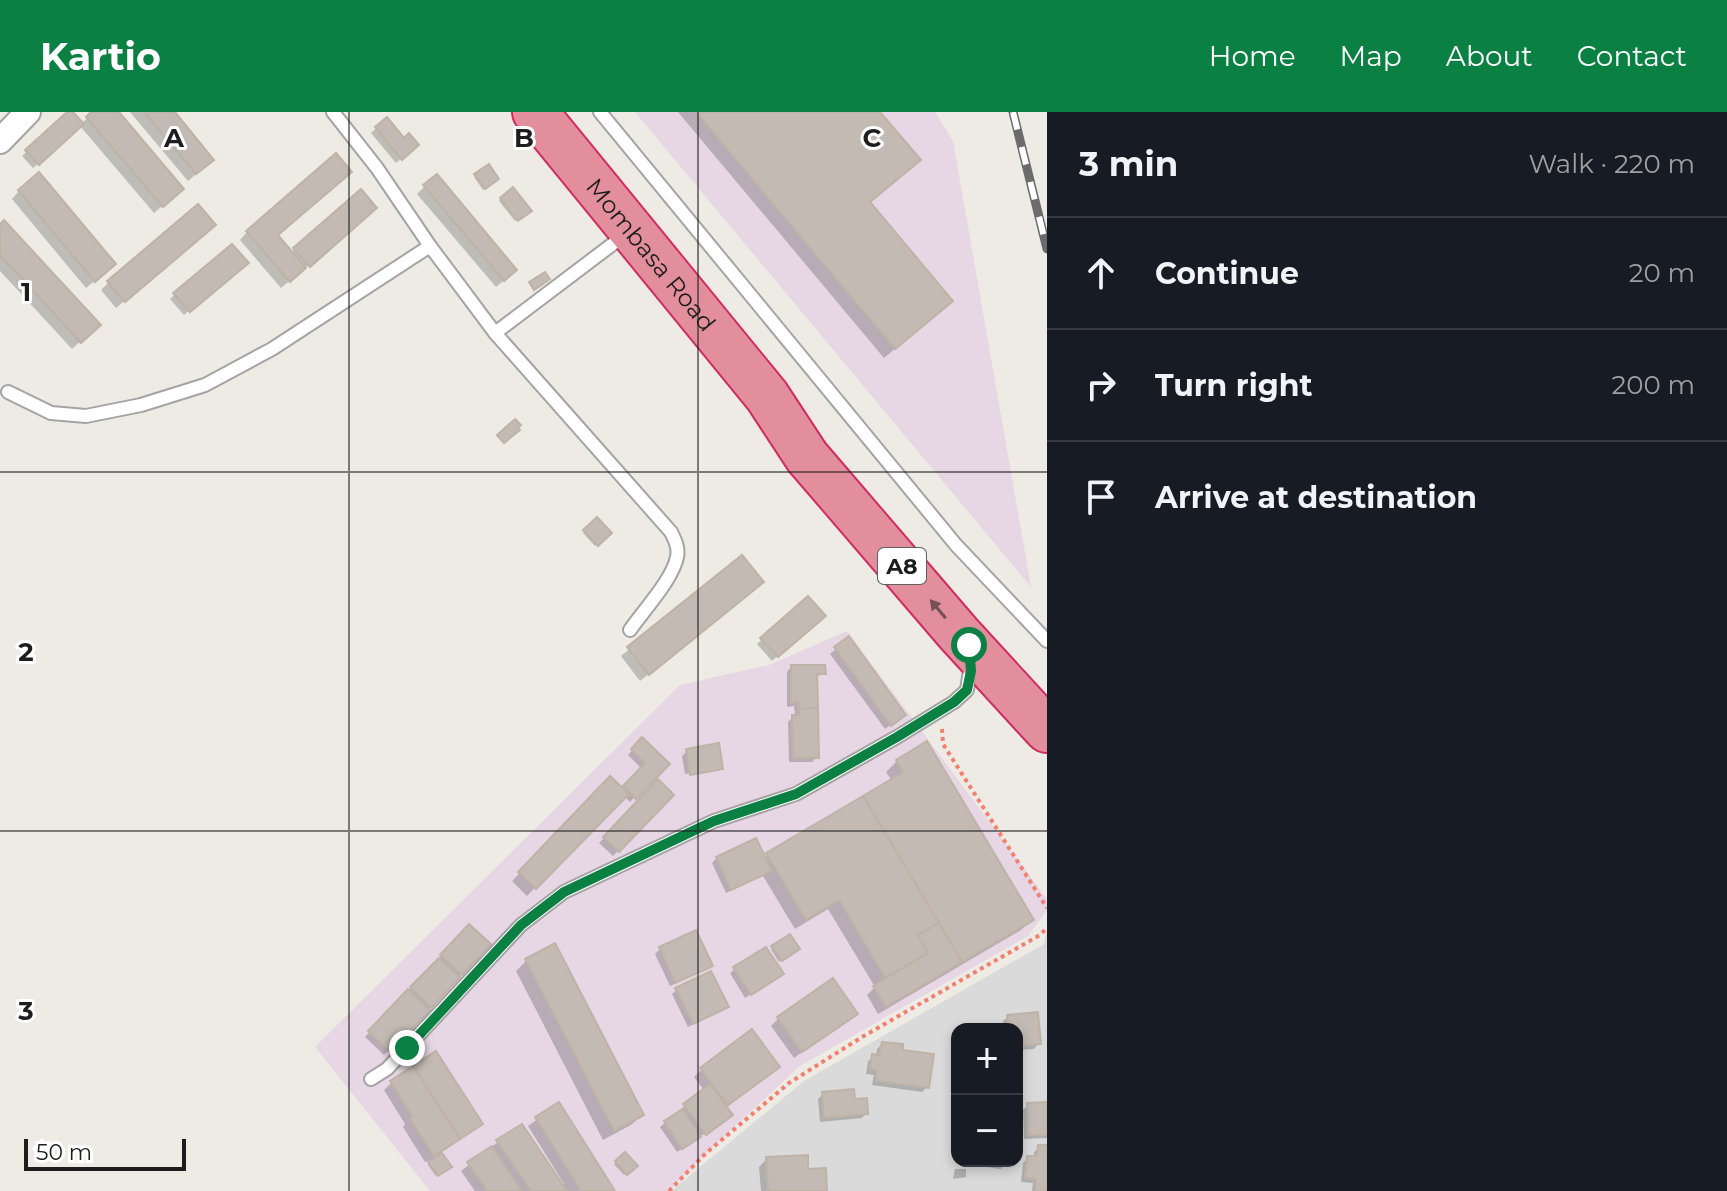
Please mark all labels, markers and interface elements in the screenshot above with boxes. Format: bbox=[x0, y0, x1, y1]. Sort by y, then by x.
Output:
text: Kartio bbox=[40, 33, 161, 80]
text: Home bbox=[1209, 39, 1296, 73]
text: Map bbox=[1340, 39, 1402, 73]
text: About bbox=[1446, 39, 1533, 73]
text: Contact bbox=[1577, 39, 1687, 73]
text: A bbox=[163, 122, 185, 154]
text: B bbox=[514, 122, 534, 154]
text: C bbox=[863, 122, 882, 154]
text: 3 min bbox=[1079, 143, 1178, 185]
text: Walk · 220 m bbox=[1528, 148, 1695, 180]
street label: Mombasa Road bbox=[580, 172, 722, 337]
icon: ahead bbox=[1079, 251, 1123, 295]
text: Continue bbox=[1155, 255, 1299, 292]
text: 20 m bbox=[1629, 257, 1695, 289]
text: 1 bbox=[21, 276, 31, 308]
icon: right bbox=[1079, 363, 1123, 407]
text: Turn right bbox=[1155, 367, 1312, 404]
text: 200 m bbox=[1611, 369, 1695, 401]
icon: arrive bbox=[1079, 475, 1123, 519]
text: Arrive at destination bbox=[1155, 479, 1477, 516]
road number: A8 bbox=[878, 548, 926, 584]
one-way arrow bbox=[930, 600, 948, 619]
route start bbox=[951, 627, 987, 663]
text: 2 bbox=[18, 636, 34, 668]
text: 3 bbox=[17, 995, 34, 1027]
map controls bbox=[951, 1023, 1023, 1167]
button: + bbox=[951, 1023, 1023, 1095]
route end bbox=[389, 1030, 425, 1066]
button: − bbox=[951, 1095, 1023, 1167]
scale bar bbox=[24, 1135, 186, 1171]
text: 50 m bbox=[36, 1139, 92, 1166]

